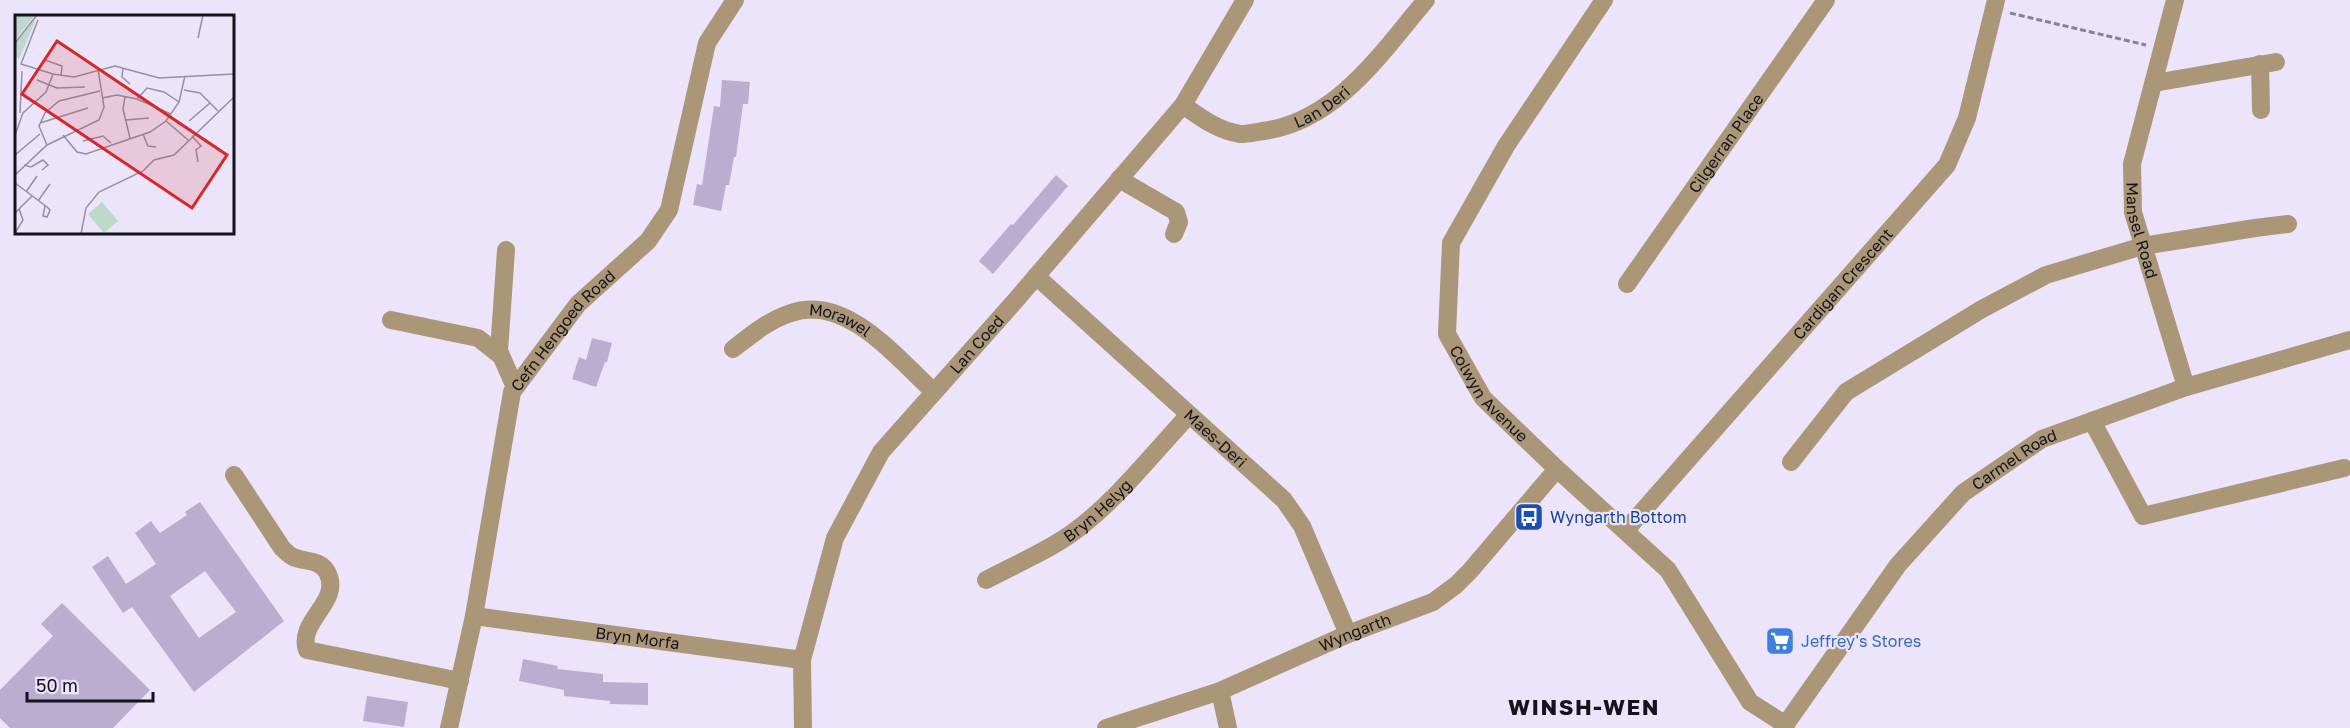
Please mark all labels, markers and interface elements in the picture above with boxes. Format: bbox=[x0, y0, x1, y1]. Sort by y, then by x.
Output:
inset map bbox=[15, 15, 234, 234]
street label: Lan Deri bbox=[1291, 82, 1354, 132]
street label: Cilgerran Place bbox=[1684, 89, 1768, 197]
street label: Mansel Road bbox=[2122, 182, 2163, 281]
street label: Cardigan Crescent bbox=[1788, 224, 1897, 344]
street label: Cefn Hengoed Road bbox=[506, 265, 619, 395]
street label: Morawel bbox=[809, 299, 875, 341]
street label: Lan Coed bbox=[945, 311, 1008, 378]
street label: Colwyn Avenue bbox=[1445, 342, 1533, 446]
street label: Maes-Deri bbox=[1180, 405, 1251, 472]
street label: Carmel Road bbox=[1968, 425, 2059, 494]
street label: Bryn Helyg bbox=[1059, 475, 1136, 546]
bus stop icon: Wyngarth Bottom bbox=[1513, 501, 1545, 533]
place label: Wyngarth Bottom bbox=[1550, 507, 1687, 527]
street label: Wyngarth bbox=[1316, 609, 1394, 656]
street label: Bryn Morfa bbox=[594, 622, 681, 653]
supermarket icon: Jeffrey's Stores bbox=[1764, 625, 1796, 657]
place label: Jeffrey's Stores bbox=[1801, 631, 1921, 651]
scale bar bbox=[27, 665, 153, 703]
text: 50 m bbox=[36, 674, 78, 696]
district label: WINSH-WEN bbox=[1508, 693, 1660, 720]

